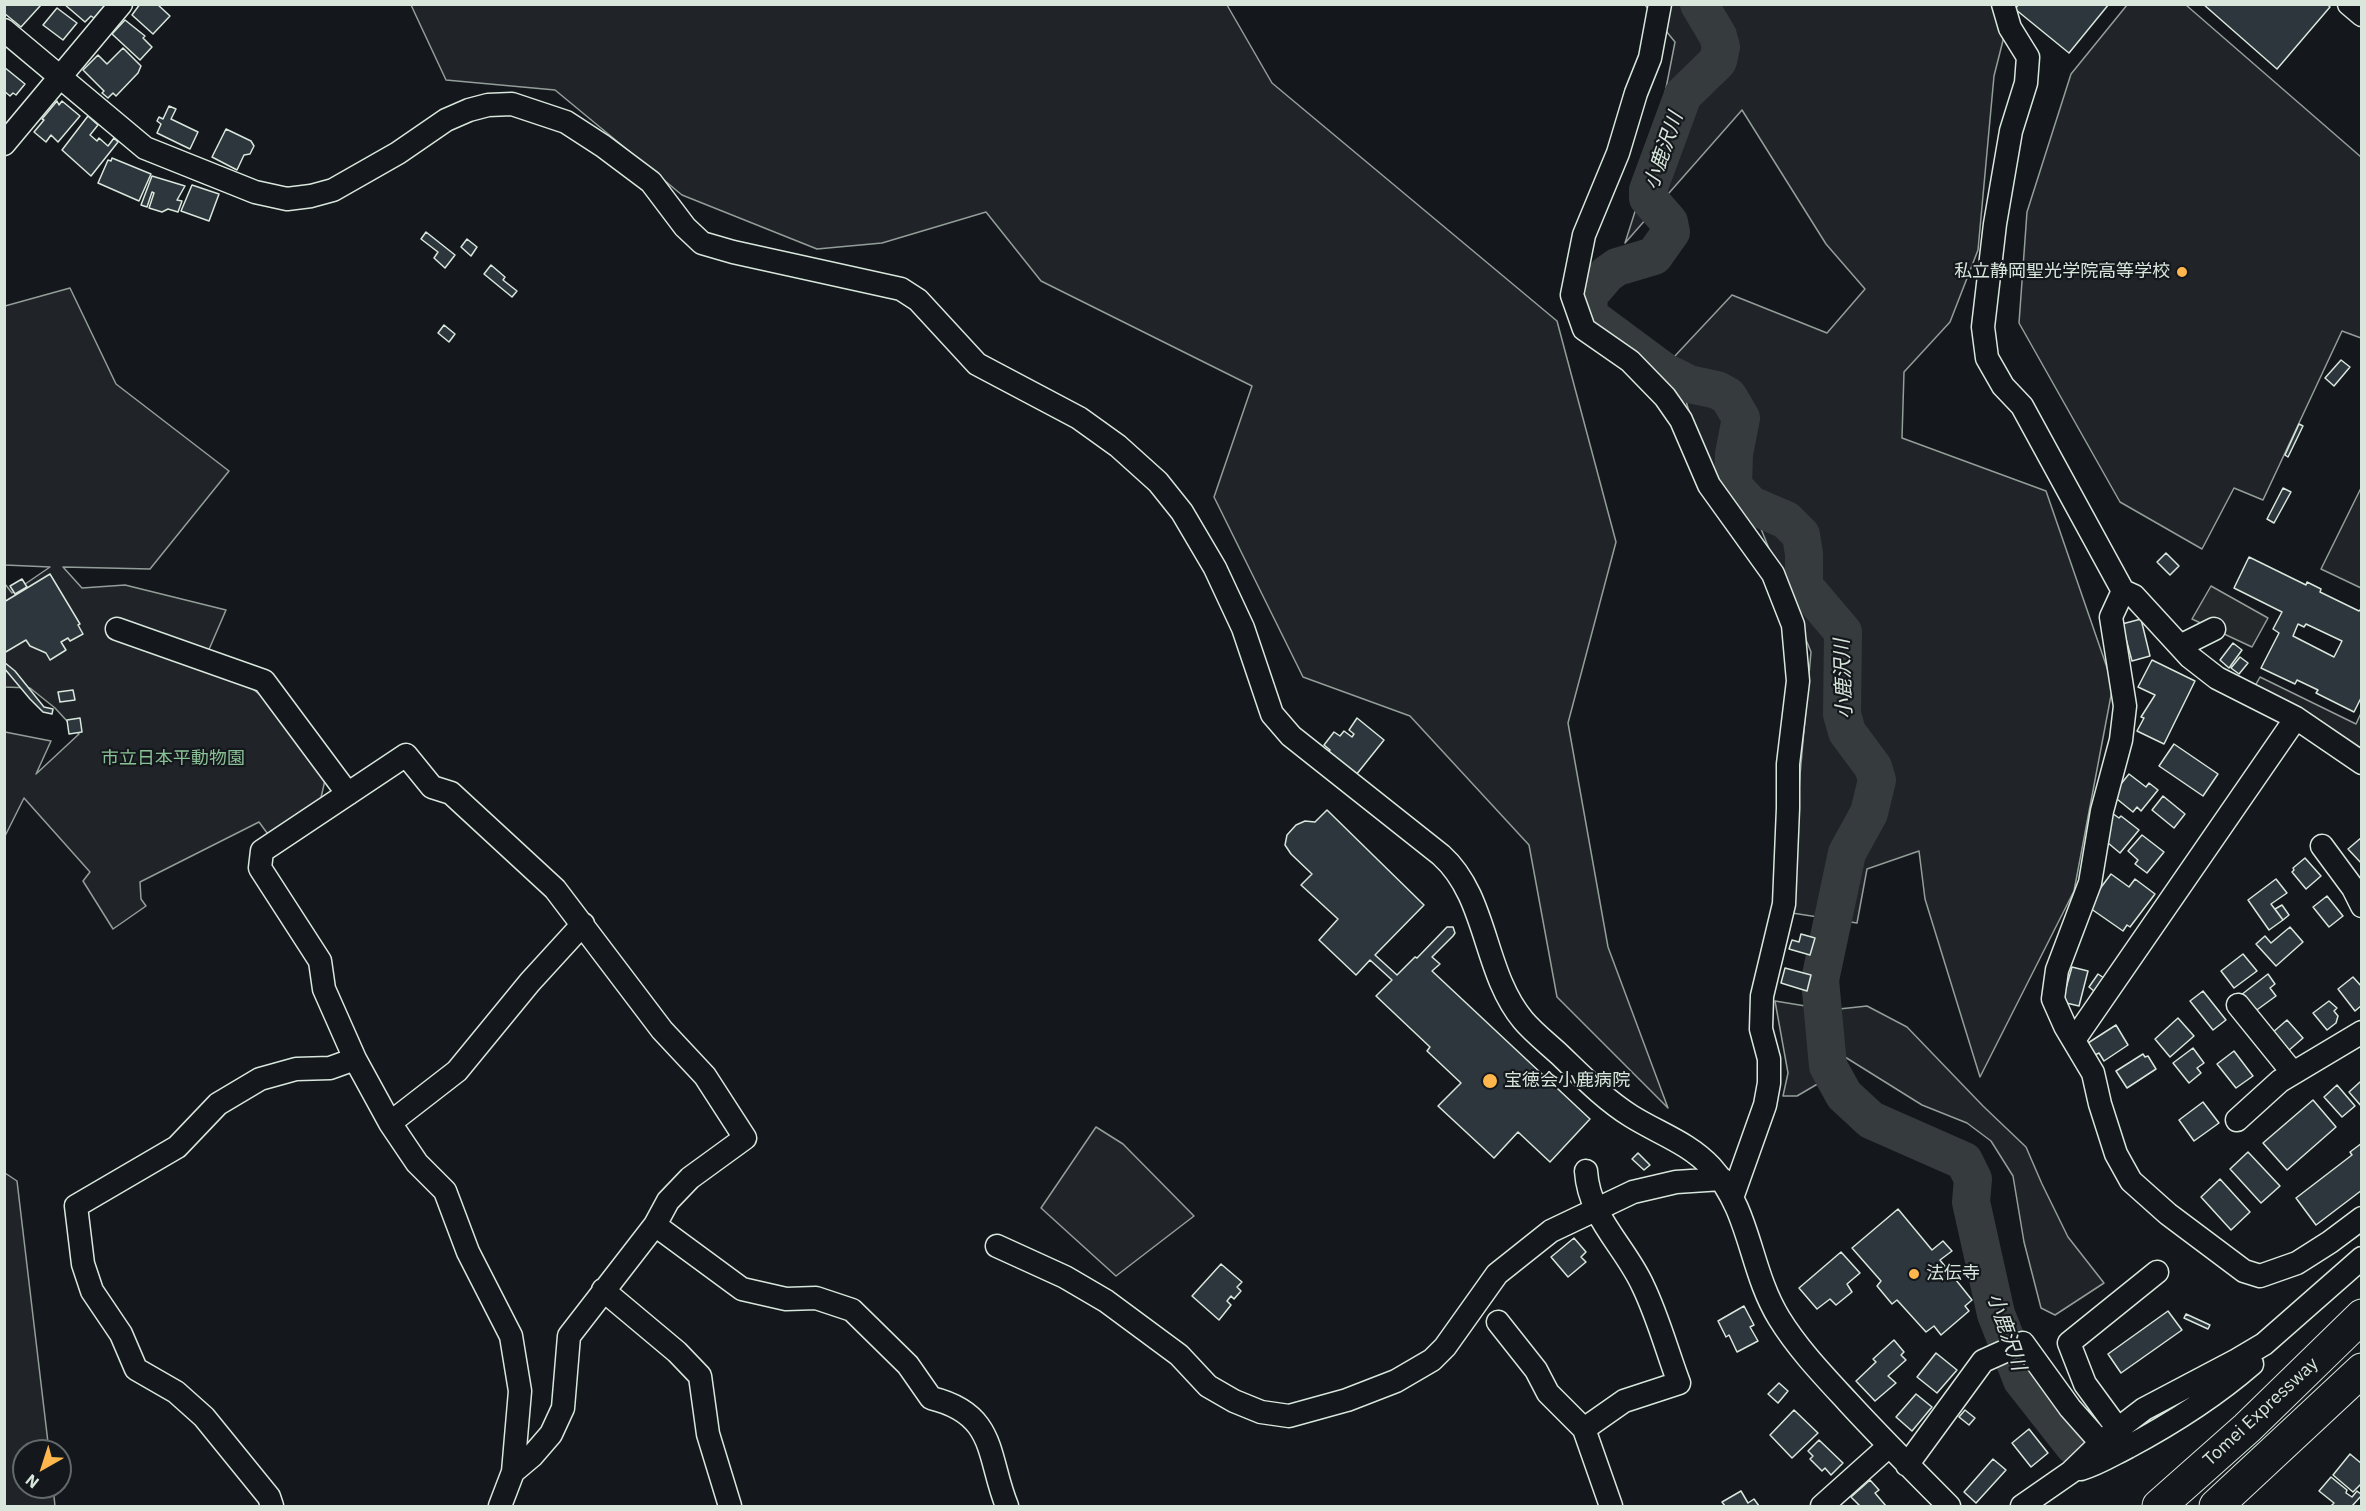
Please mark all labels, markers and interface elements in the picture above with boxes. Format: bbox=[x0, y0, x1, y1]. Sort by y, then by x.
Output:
water label: 小鹿沢川 bbox=[1640, 109, 1688, 193]
place label: 私立静岡聖光学院高等学校 bbox=[1954, 261, 2170, 283]
marker: 私立静岡聖光学院高等学校 bbox=[2175, 265, 2189, 279]
water label: 小鹿沢川 bbox=[1831, 639, 1857, 719]
park label: 市立日本平動物園 bbox=[101, 748, 245, 770]
place label: 宝徳会小鹿病院 bbox=[1504, 1070, 1630, 1092]
marker: 宝徳会小鹿病院 bbox=[1481, 1072, 1499, 1090]
place label: 法伝寺 bbox=[1926, 1263, 1980, 1285]
marker: 法伝寺 bbox=[1907, 1267, 1921, 1281]
water label: 小鹿沢川 bbox=[1982, 1290, 2030, 1374]
street label: Tomei Expressway bbox=[2199, 1353, 2323, 1471]
north arrow bbox=[12, 1439, 72, 1499]
text: N bbox=[21, 1470, 43, 1493]

